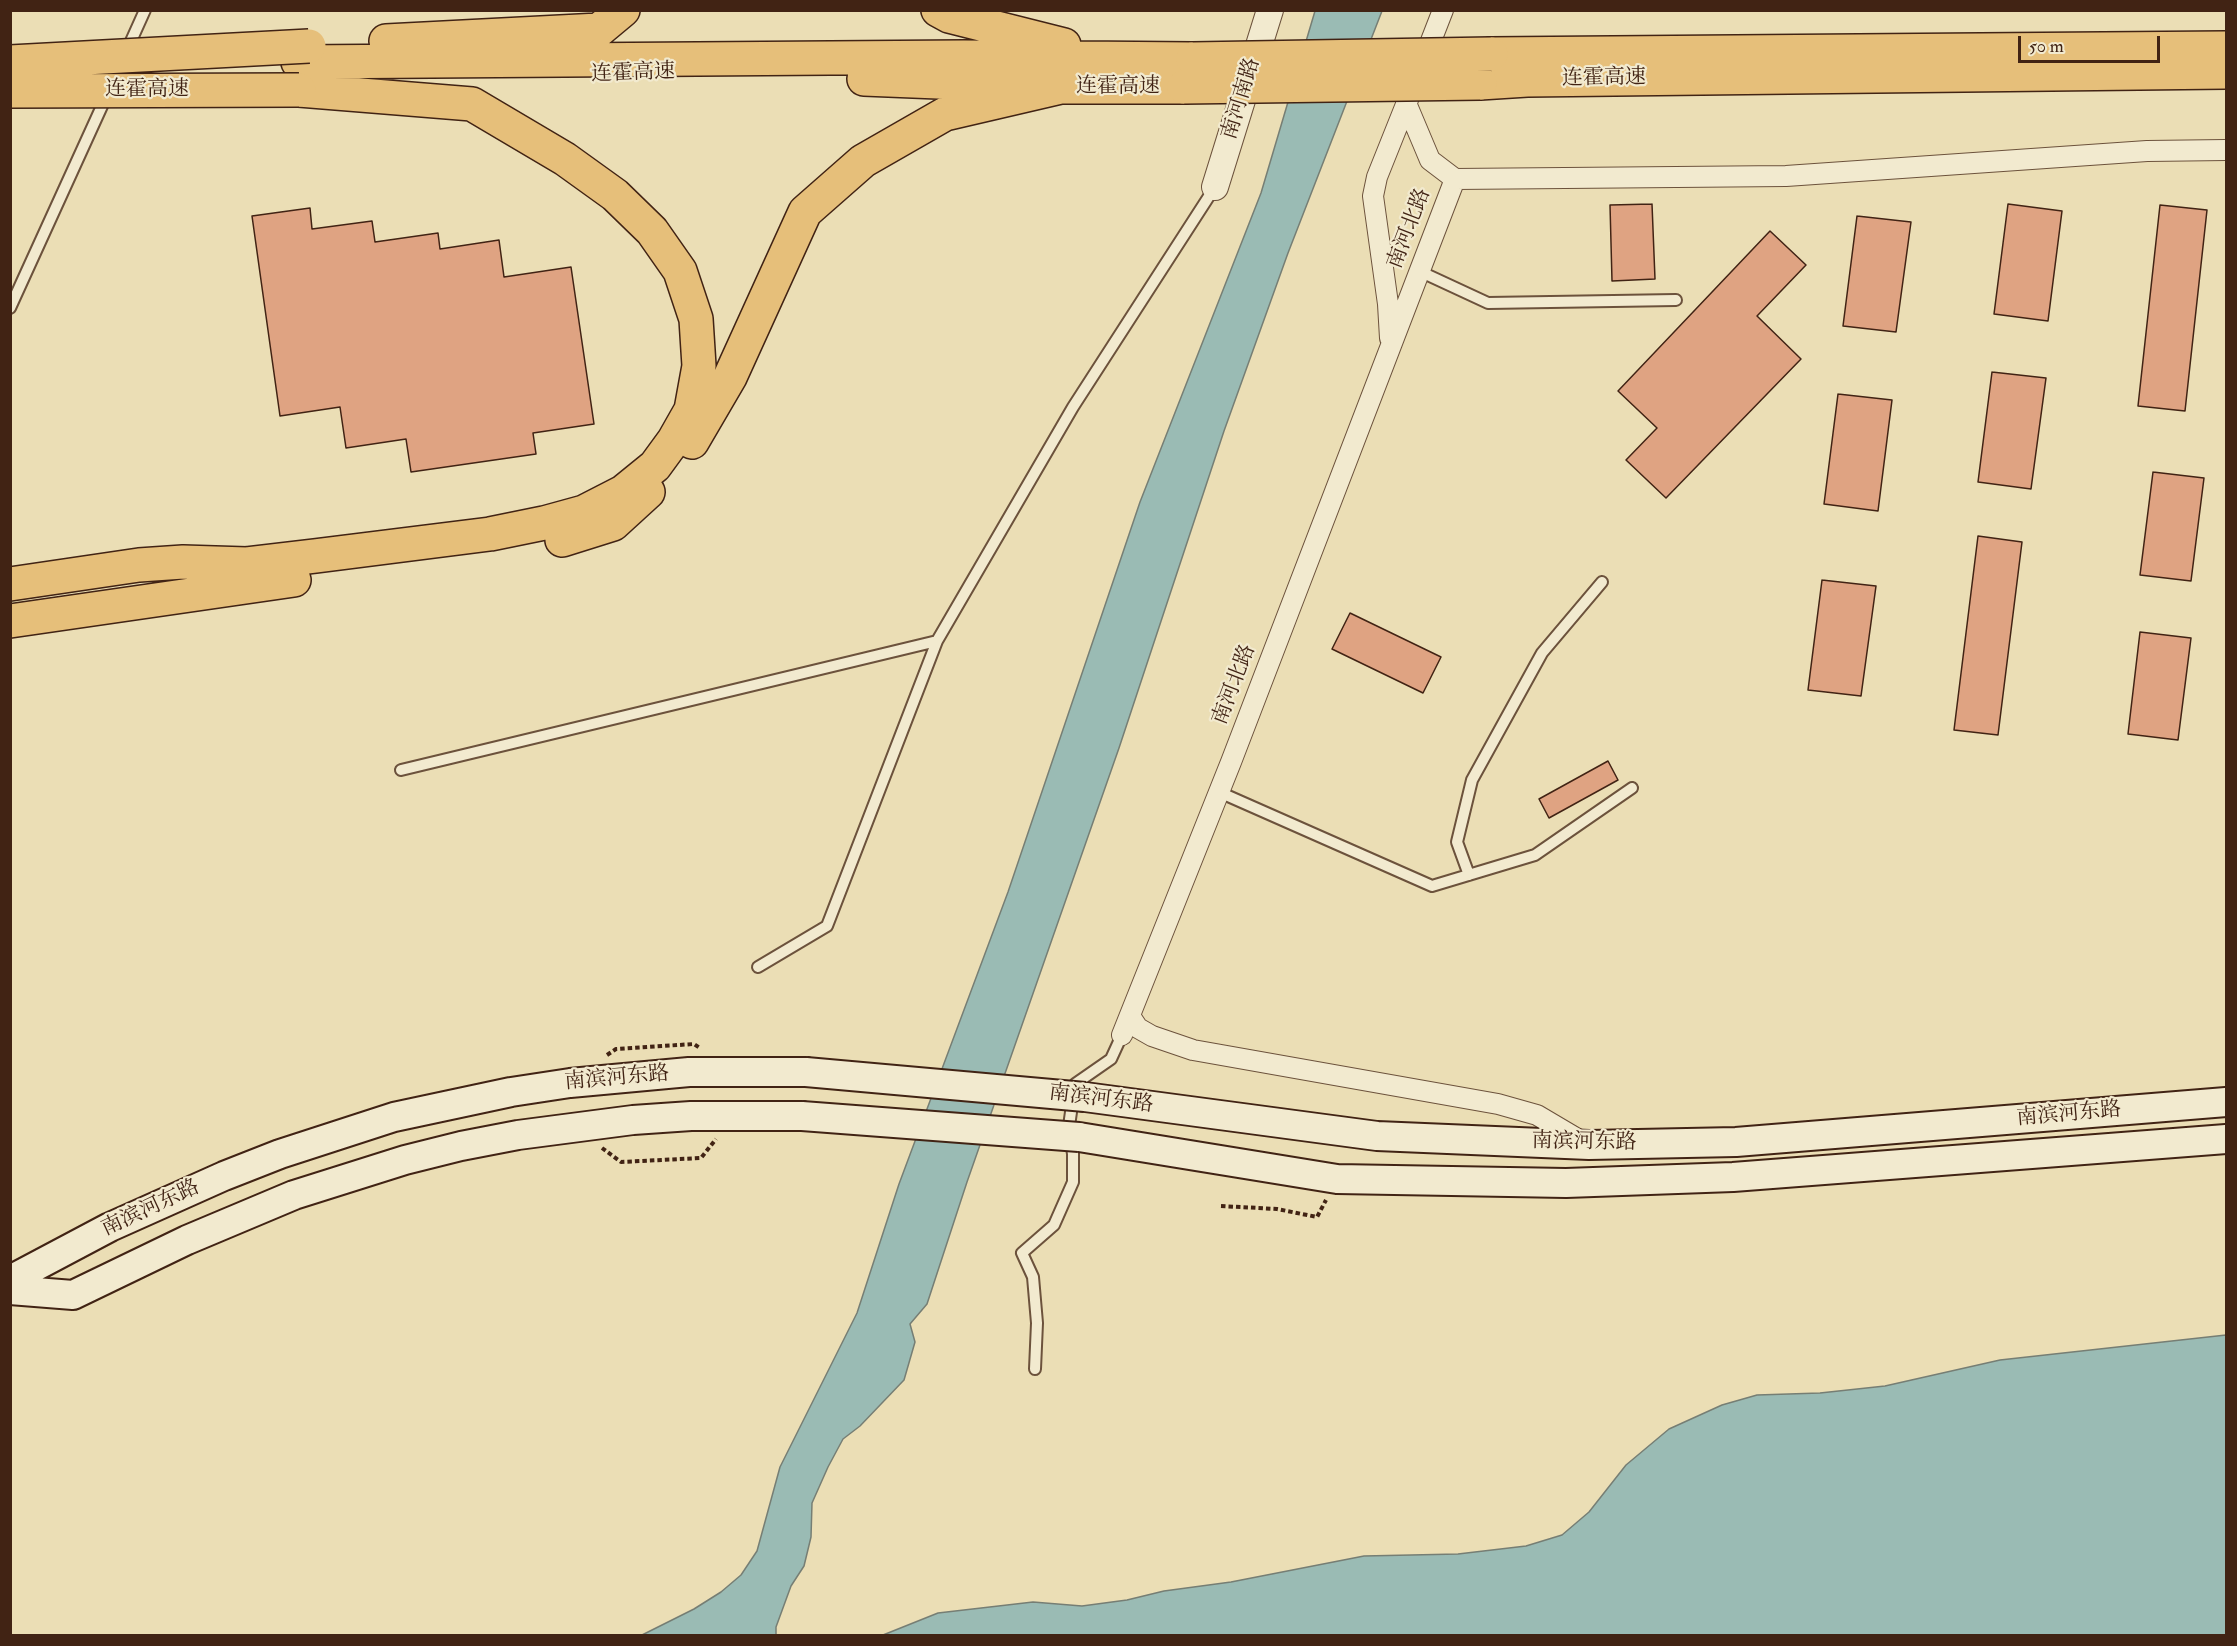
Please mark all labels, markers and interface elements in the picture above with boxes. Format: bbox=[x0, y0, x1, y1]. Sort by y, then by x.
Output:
scale bar bbox=[2021, 24, 2164, 62]
text: 50 m bbox=[2029, 35, 2064, 58]
street label: 南河南路 bbox=[1218, 55, 1266, 143]
street label: 连霍高速 bbox=[591, 60, 675, 88]
street label: 连霍高速 bbox=[1562, 66, 1646, 92]
street label: 连霍高速 bbox=[1076, 74, 1160, 100]
street label: 连霍高速 bbox=[105, 77, 189, 103]
street label: 南河北路 bbox=[1383, 185, 1437, 273]
street label: 南河北路 bbox=[1208, 641, 1262, 729]
street label: 南滨河东路 bbox=[564, 1062, 670, 1096]
street label: 南滨河东路 bbox=[1047, 1081, 1155, 1119]
street label: 南滨河东路 bbox=[2016, 1098, 2122, 1132]
street label: 南滨河东路 bbox=[1531, 1129, 1637, 1157]
street label: 南滨河东路 bbox=[98, 1175, 204, 1243]

